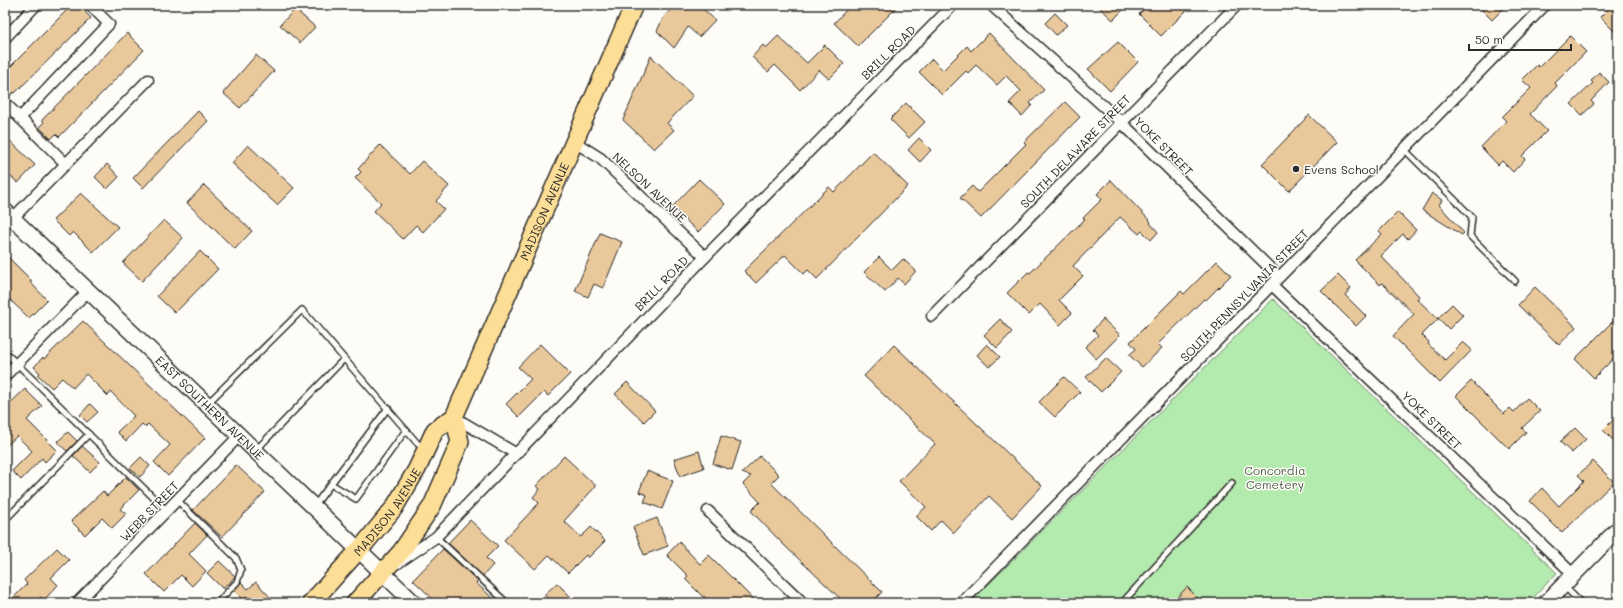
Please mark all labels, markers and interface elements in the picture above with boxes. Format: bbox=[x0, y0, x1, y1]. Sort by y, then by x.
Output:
street label: BRILL ROAD bbox=[857, 21, 919, 83]
scale bar bbox=[1469, 26, 1571, 52]
text: 50 m bbox=[1475, 31, 1503, 47]
street label: SOUTH DELAWARE STREET bbox=[1016, 91, 1134, 211]
street label: YOKE STREET bbox=[1131, 113, 1197, 179]
street label: NELSON AVENUE bbox=[609, 148, 691, 226]
street label: MADISON AVENUE bbox=[516, 160, 572, 263]
place label: Evens School bbox=[1304, 161, 1379, 177]
marker: Evens School bbox=[1291, 164, 1301, 174]
street label: SOUTH PENNSYLVANIA STREET bbox=[1176, 225, 1312, 365]
street label: BRILL ROAD bbox=[631, 252, 691, 314]
street label: EAST SOUTHERN AVENUE bbox=[152, 352, 268, 463]
street label: YOKE STREET bbox=[1399, 388, 1465, 453]
park label: Concordia Cemetery bbox=[1244, 462, 1306, 492]
street label: MADISON AVENUE bbox=[349, 465, 424, 559]
street label: WEBB STREET bbox=[116, 477, 182, 545]

